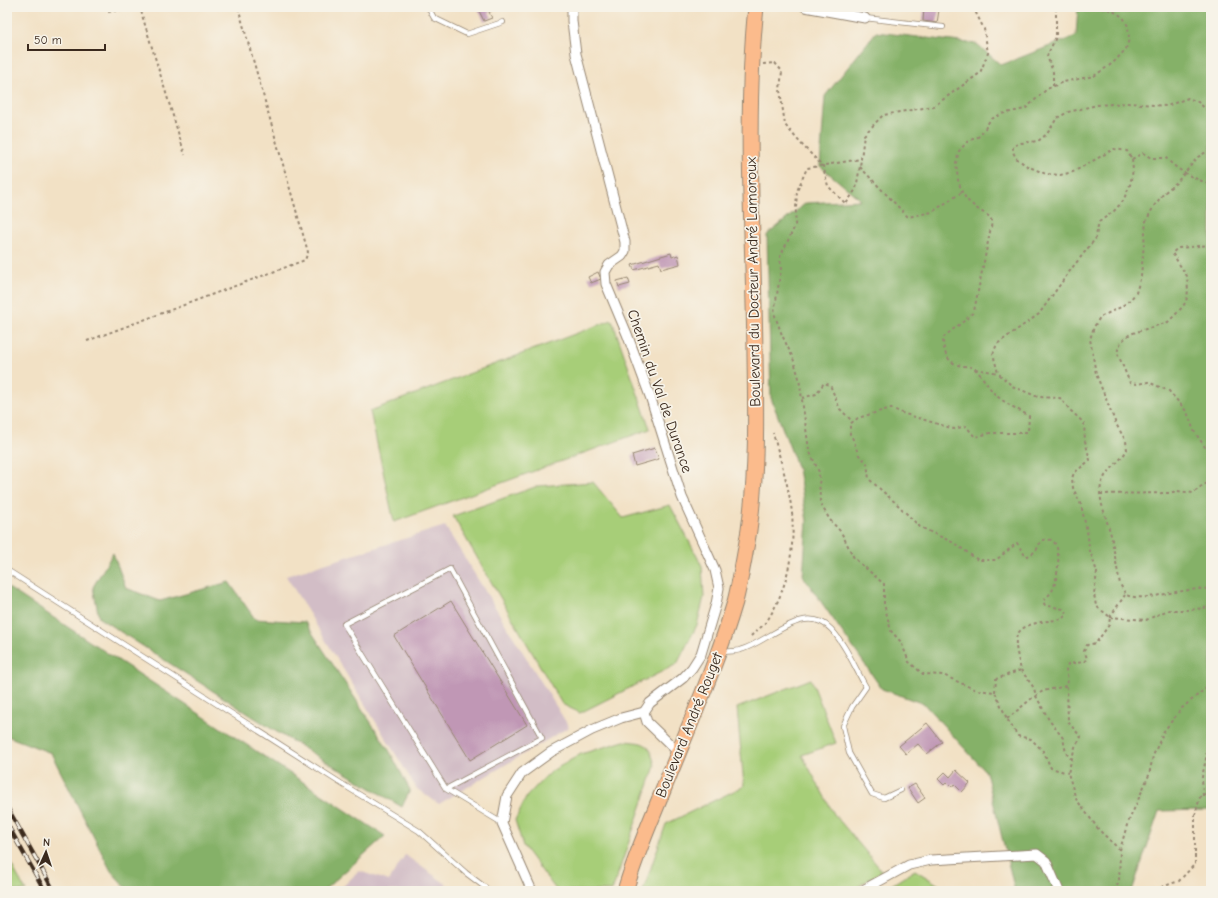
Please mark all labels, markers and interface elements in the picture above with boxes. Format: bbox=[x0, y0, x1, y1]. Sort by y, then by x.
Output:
scale bar bbox=[28, 26, 105, 52]
text: 50 m bbox=[34, 33, 62, 47]
street label: Boulevard du Docteur André Lamoroux bbox=[742, 156, 764, 407]
street label: Chemin du Val de Durance bbox=[624, 307, 697, 476]
street label: Boulevard André Rouget bbox=[652, 649, 727, 800]
north arrow bbox=[26, 832, 66, 872]
text: N bbox=[43, 836, 50, 849]

